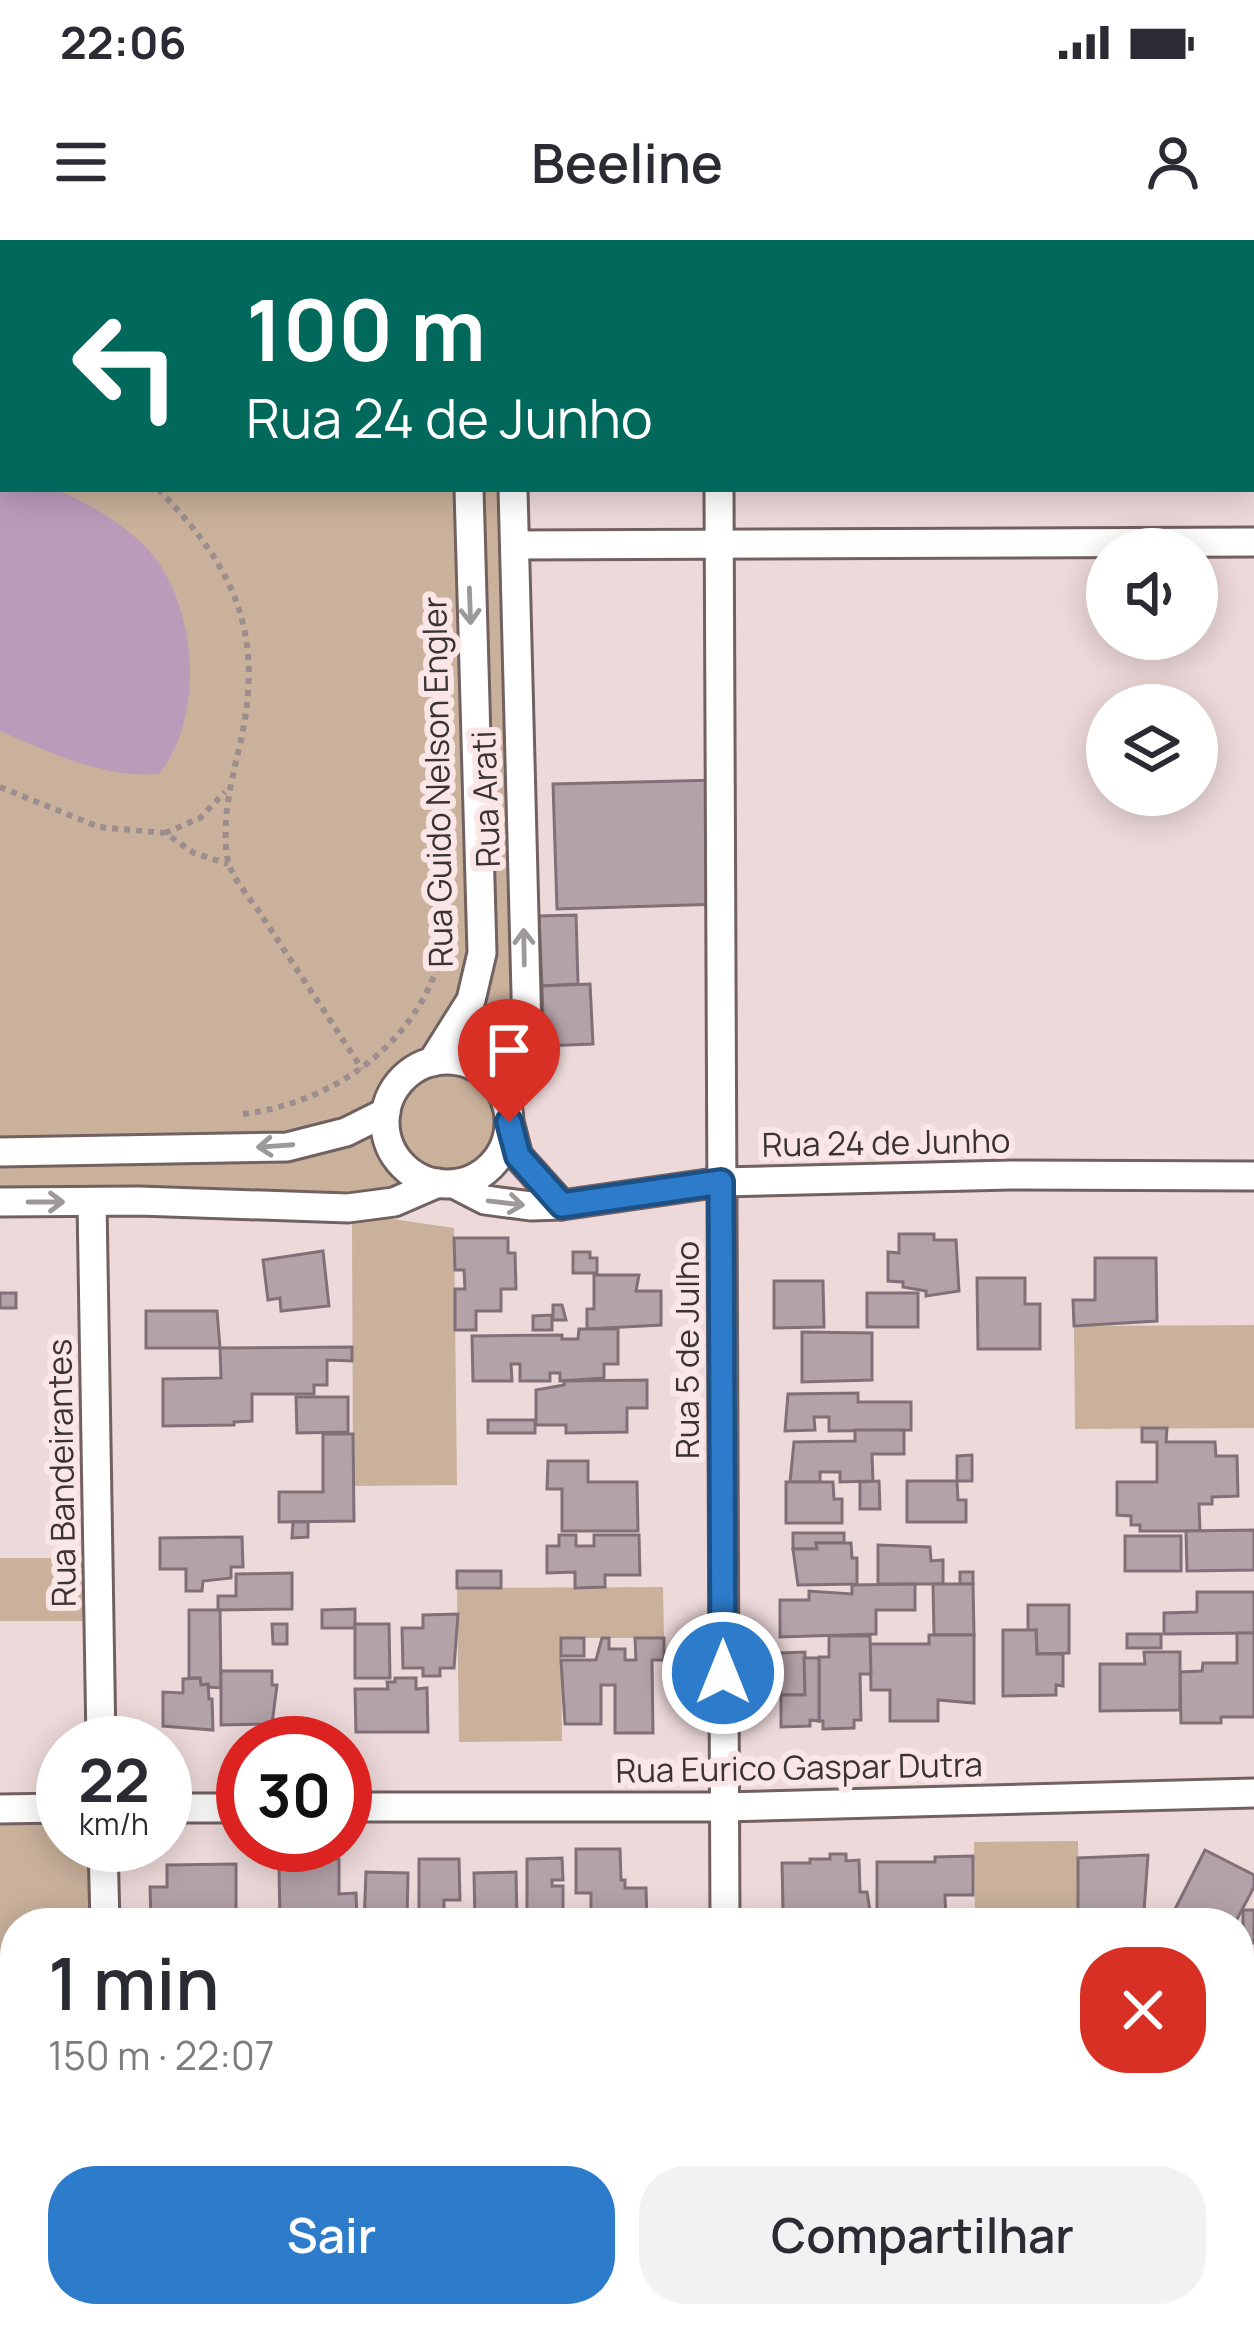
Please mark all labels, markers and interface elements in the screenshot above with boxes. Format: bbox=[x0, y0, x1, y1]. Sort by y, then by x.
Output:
text: 22:06 bbox=[60, 11, 187, 73]
text: Beeline bbox=[531, 125, 723, 199]
icon: menu bbox=[48, 129, 114, 195]
icon: person bbox=[1140, 129, 1206, 195]
text: 100 m bbox=[246, 271, 486, 386]
icon: left bbox=[48, 288, 204, 444]
text: Rua 24 de Junho bbox=[246, 380, 653, 454]
map controls bbox=[1086, 528, 1218, 816]
button: sound bbox=[1086, 528, 1218, 660]
one-way arrow bbox=[459, 586, 482, 625]
street label: Rua Guido Nelson Engler bbox=[411, 596, 463, 968]
button: layers bbox=[1086, 684, 1218, 816]
street label: Rua Arati bbox=[460, 730, 510, 868]
one-way arrow bbox=[513, 928, 536, 967]
pin bbox=[458, 999, 560, 1122]
icon: arrive bbox=[476, 1017, 542, 1083]
street label: Rua 24 de Junho bbox=[761, 1117, 1011, 1167]
one-way arrow bbox=[256, 1135, 295, 1158]
one-way arrow bbox=[26, 1191, 65, 1213]
one-way arrow bbox=[486, 1192, 525, 1214]
street label: Rua 5 de Julho bbox=[664, 1241, 709, 1459]
street label: Rua Bandeirantes bbox=[36, 1338, 86, 1608]
position arrow bbox=[660, 1610, 786, 1736]
speed limit sign: 30 bbox=[216, 1716, 372, 1872]
text: 22 bbox=[78, 1738, 150, 1820]
street label: Rua Eurico Gaspar Dutra bbox=[615, 1741, 983, 1793]
text: km/h bbox=[79, 1803, 149, 1844]
text: 1 min bbox=[48, 1933, 220, 2032]
button: close bbox=[1080, 1947, 1206, 2073]
text: 150 m · 22:07 bbox=[48, 2028, 274, 2082]
button: Sair bbox=[48, 2166, 615, 2304]
button: Compartilhar bbox=[639, 2166, 1206, 2304]

